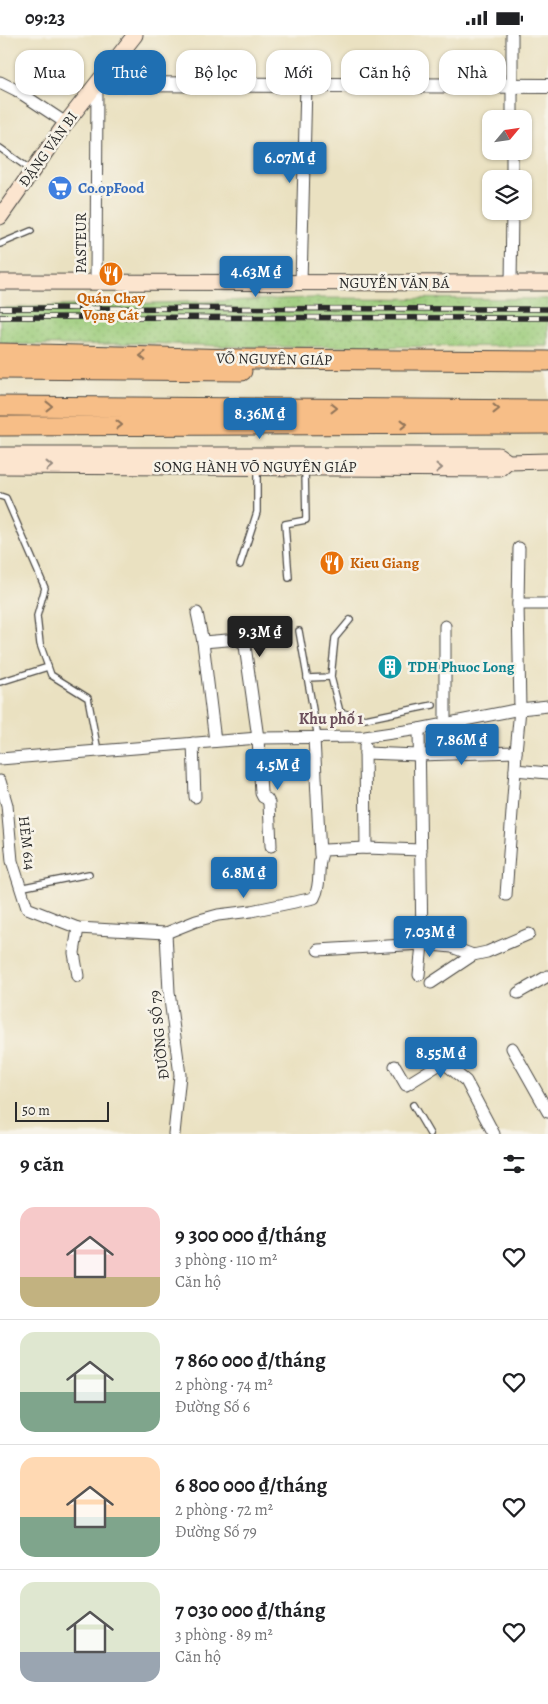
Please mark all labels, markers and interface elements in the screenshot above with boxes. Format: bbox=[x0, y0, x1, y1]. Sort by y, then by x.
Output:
text: 09:23 bbox=[25, 5, 65, 31]
chip: Mua bbox=[15, 50, 84, 95]
chip: Thuê bbox=[94, 50, 166, 95]
chip: Bộ lọc bbox=[176, 50, 256, 95]
chip: Mới bbox=[266, 50, 331, 95]
chip: Căn hộ bbox=[341, 50, 429, 95]
chip: Nhà bbox=[439, 50, 506, 95]
street label: ĐẶNG VĂN BI bbox=[14, 107, 82, 191]
north arrow bbox=[482, 110, 532, 160]
map controls bbox=[482, 110, 532, 220]
pin: 6.07M ₫ bbox=[244, 141, 336, 184]
text: 6.07M ₫ bbox=[264, 147, 316, 169]
button: layers bbox=[482, 170, 532, 220]
supermarket icon: Co.opFood bbox=[47, 175, 73, 201]
place label: Co.opFood bbox=[78, 178, 145, 198]
street label: PASTEUR bbox=[71, 212, 91, 274]
pin: 4.63M ₫ bbox=[210, 255, 302, 298]
restaurant icon: Quán Chay Vọng Cát bbox=[98, 261, 124, 287]
text: 4.63M ₫ bbox=[231, 261, 281, 283]
street label: NGUYỄN VĂN BÁ bbox=[339, 273, 449, 293]
place label: Quán Chay Vọng Cát bbox=[77, 288, 146, 325]
street label: VÕ NGUYÊN GIÁP bbox=[215, 348, 332, 370]
one-way arrow bbox=[139, 351, 147, 361]
pin: 8.36M ₫ bbox=[214, 397, 306, 440]
one-way arrow bbox=[45, 401, 53, 411]
text: 8.36M ₫ bbox=[235, 403, 285, 425]
one-way arrow bbox=[330, 403, 338, 413]
one-way arrow bbox=[492, 404, 500, 414]
one-way arrow bbox=[400, 419, 408, 429]
one-way arrow bbox=[115, 420, 123, 430]
street label: SONG HÀNH VÕ NGUYÊN GIÁP bbox=[153, 457, 357, 477]
one-way arrow bbox=[45, 461, 53, 471]
one-way arrow bbox=[435, 463, 443, 473]
restaurant icon: Kieu Giang bbox=[319, 550, 345, 576]
place label: Kieu Giang bbox=[350, 553, 419, 573]
pin: 9.3M ₫ bbox=[219, 615, 301, 658]
text: 9.3M ₫ bbox=[238, 621, 282, 643]
building icon: TDH Phuoc Long bbox=[377, 654, 403, 680]
place label: TDH Phuoc Long bbox=[408, 657, 515, 677]
district label: Khu phố 1 bbox=[299, 708, 364, 730]
pin: 7.86M ₫ bbox=[416, 723, 508, 766]
text: 7.86M ₫ bbox=[437, 729, 487, 751]
pin: 4.5M ₫ bbox=[237, 749, 319, 791]
text: 4.5M ₫ bbox=[256, 754, 300, 776]
street label: HẺM 614 bbox=[14, 815, 40, 872]
pin: 6.8M ₫ bbox=[203, 857, 285, 899]
text: 6.8M ₫ bbox=[222, 862, 266, 884]
pin: 7.03M ₫ bbox=[384, 915, 476, 958]
text: 7.03M ₫ bbox=[405, 921, 455, 943]
street label: ĐƯỜNG SỐ 79 bbox=[144, 989, 174, 1081]
pin: 8.55M ₫ bbox=[395, 1037, 487, 1079]
text: 8.55M ₫ bbox=[416, 1042, 466, 1064]
scale bar bbox=[15, 1099, 109, 1122]
text: 50 m bbox=[22, 1101, 50, 1120]
text: 9 căn bbox=[20, 1150, 64, 1178]
icon: filters bbox=[500, 1150, 528, 1178]
text: 9 300 000 ₫/tháng bbox=[175, 1221, 326, 1249]
icon: home bbox=[60, 1227, 120, 1287]
icon: heart bbox=[500, 1243, 528, 1271]
text: 3 phòng · 110 m² bbox=[175, 1249, 277, 1271]
text: Căn hộ bbox=[175, 1271, 221, 1293]
text: 7 860 000 ₫/tháng bbox=[175, 1346, 326, 1374]
icon: home bbox=[60, 1352, 120, 1412]
icon: heart bbox=[500, 1368, 528, 1396]
text: 2 phòng · 74 m² bbox=[175, 1374, 273, 1396]
text: Đường Số 6 bbox=[175, 1396, 250, 1418]
text: 6 800 000 ₫/tháng bbox=[175, 1471, 327, 1499]
icon: home bbox=[60, 1477, 120, 1537]
icon: heart bbox=[500, 1493, 528, 1521]
text: 2 phòng · 72 m² bbox=[175, 1499, 273, 1521]
text: Đường Số 79 bbox=[175, 1521, 257, 1543]
text: 7 030 000 ₫/tháng bbox=[175, 1596, 325, 1624]
icon: home bbox=[60, 1602, 120, 1662]
icon: heart bbox=[500, 1618, 528, 1646]
text: 3 phòng · 89 m² bbox=[175, 1624, 273, 1646]
text: Căn hộ bbox=[175, 1646, 221, 1668]

